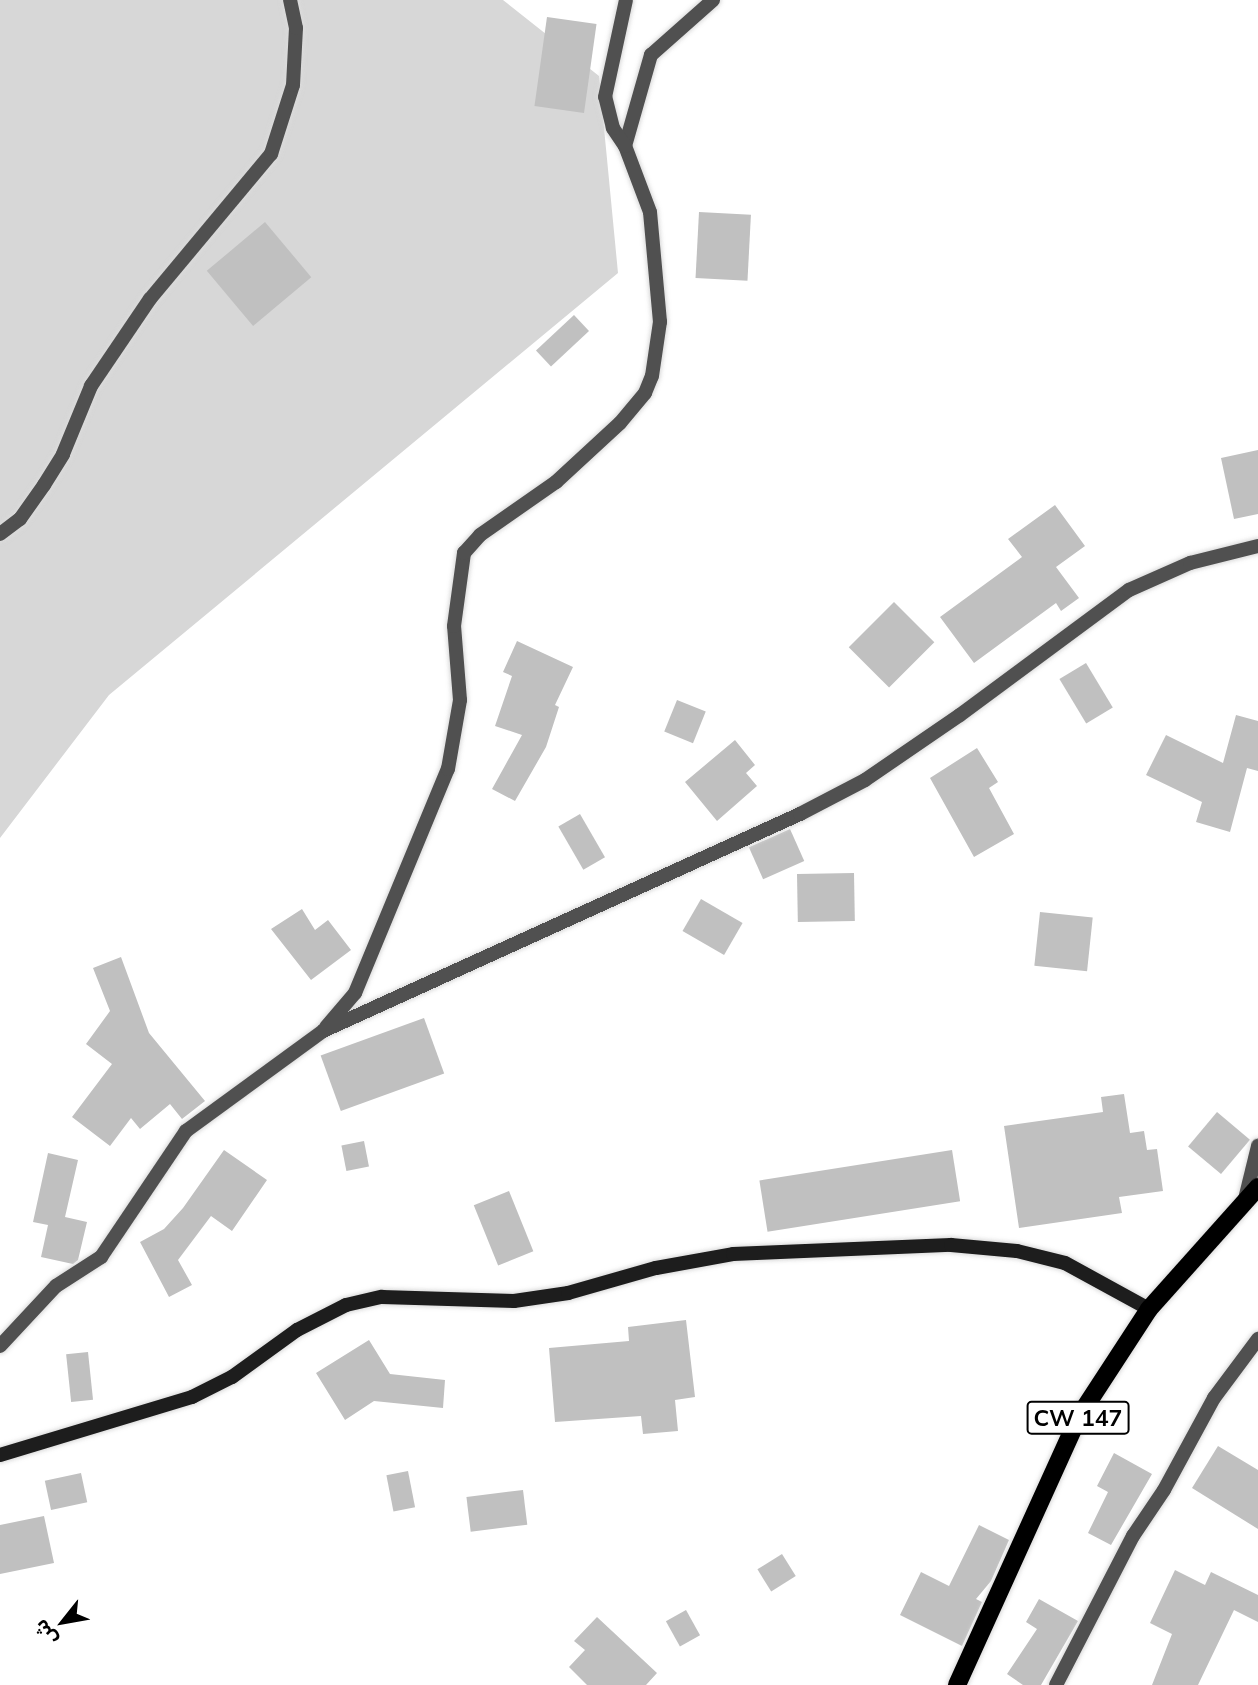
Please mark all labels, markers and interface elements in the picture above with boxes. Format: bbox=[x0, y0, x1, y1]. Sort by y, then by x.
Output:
road number: CW 147 bbox=[1026, 1399, 1130, 1438]
north arrow bbox=[28, 1587, 98, 1657]
text: ش bbox=[28, 1615, 62, 1650]

